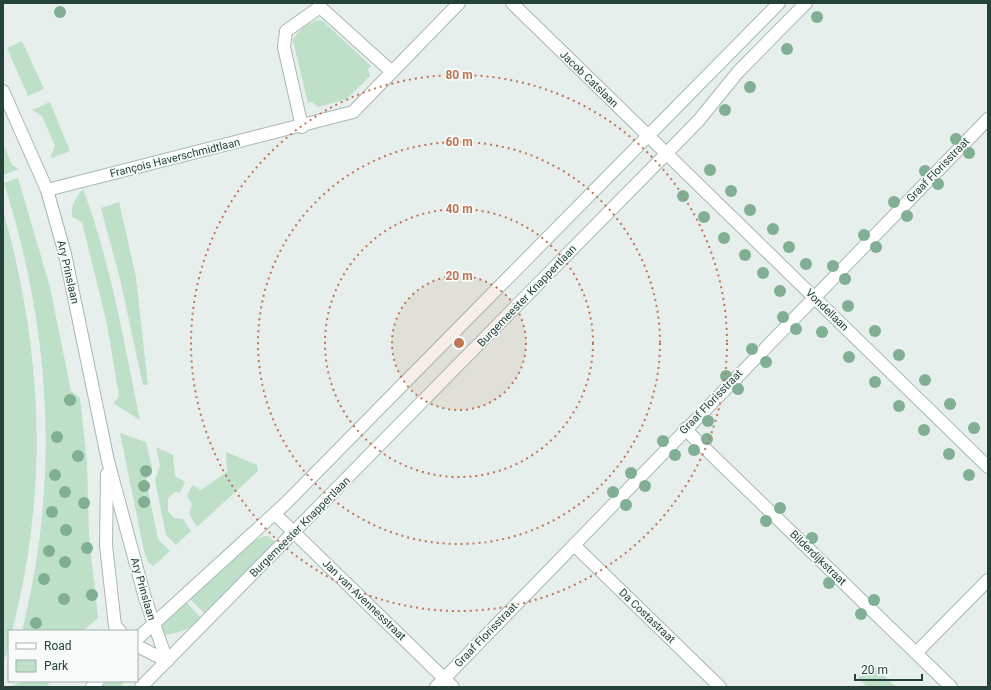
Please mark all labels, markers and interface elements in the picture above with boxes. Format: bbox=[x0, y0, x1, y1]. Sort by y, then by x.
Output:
street label: Jacob Catslaan bbox=[557, 48, 621, 110]
text: 80 m bbox=[445, 68, 473, 82]
text: 60 m bbox=[445, 135, 473, 149]
street label: Graaf Florisstraat bbox=[904, 135, 972, 205]
street label: François Haverschmidtlaan bbox=[109, 136, 241, 180]
text: 40 m bbox=[445, 202, 473, 216]
street label: Ary Prinslaan bbox=[54, 239, 82, 305]
street label: Burgemeester Knappertlaan bbox=[475, 242, 579, 350]
text: 20 m bbox=[445, 269, 473, 283]
street label: Vondellaan bbox=[803, 286, 851, 334]
centre of rings bbox=[452, 336, 466, 350]
street label: Graaf Florisstraat bbox=[677, 367, 745, 437]
street label: Burgemeester Knappertlaan bbox=[247, 474, 353, 580]
street label: Bilderdijkstraat bbox=[787, 528, 849, 588]
street label: Ary Prinslaan bbox=[128, 556, 158, 622]
street label: Jan van Avennesstraat bbox=[320, 557, 409, 643]
street label: Da Costastraat bbox=[616, 586, 678, 646]
street label: Graaf Florisstraat bbox=[452, 600, 520, 670]
legend bbox=[8, 630, 138, 682]
text: Road bbox=[44, 639, 72, 653]
scale bar bbox=[855, 656, 922, 682]
text: Park bbox=[44, 659, 69, 673]
text: 20 m bbox=[861, 663, 888, 677]

